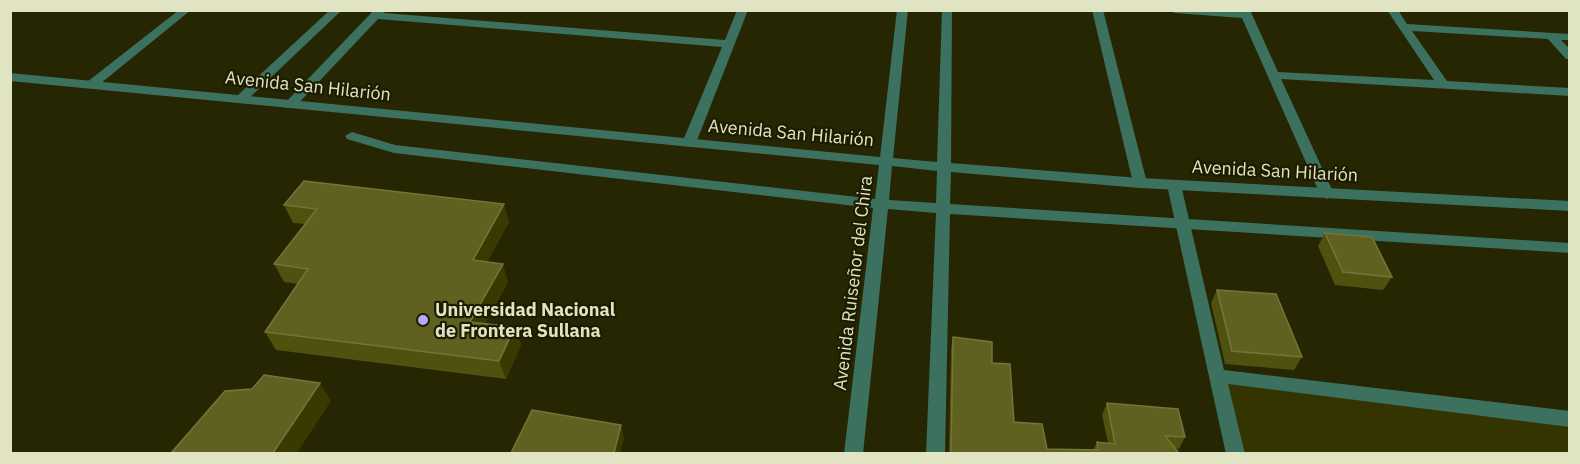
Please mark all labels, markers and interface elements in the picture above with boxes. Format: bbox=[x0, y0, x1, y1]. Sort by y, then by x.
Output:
street label: Avenida San Hilarión bbox=[224, 65, 392, 106]
street label: Avenida San Hilarión bbox=[707, 114, 875, 151]
street label: Avenida San Hilarión bbox=[1191, 155, 1359, 186]
street label: Avenida Ruiseñor del Chira bbox=[828, 174, 877, 392]
place label: Universidad Nacional de Frontera Sullana bbox=[435, 298, 616, 342]
marker: Universidad Nacional de Frontera Sullana bbox=[416, 313, 430, 327]

